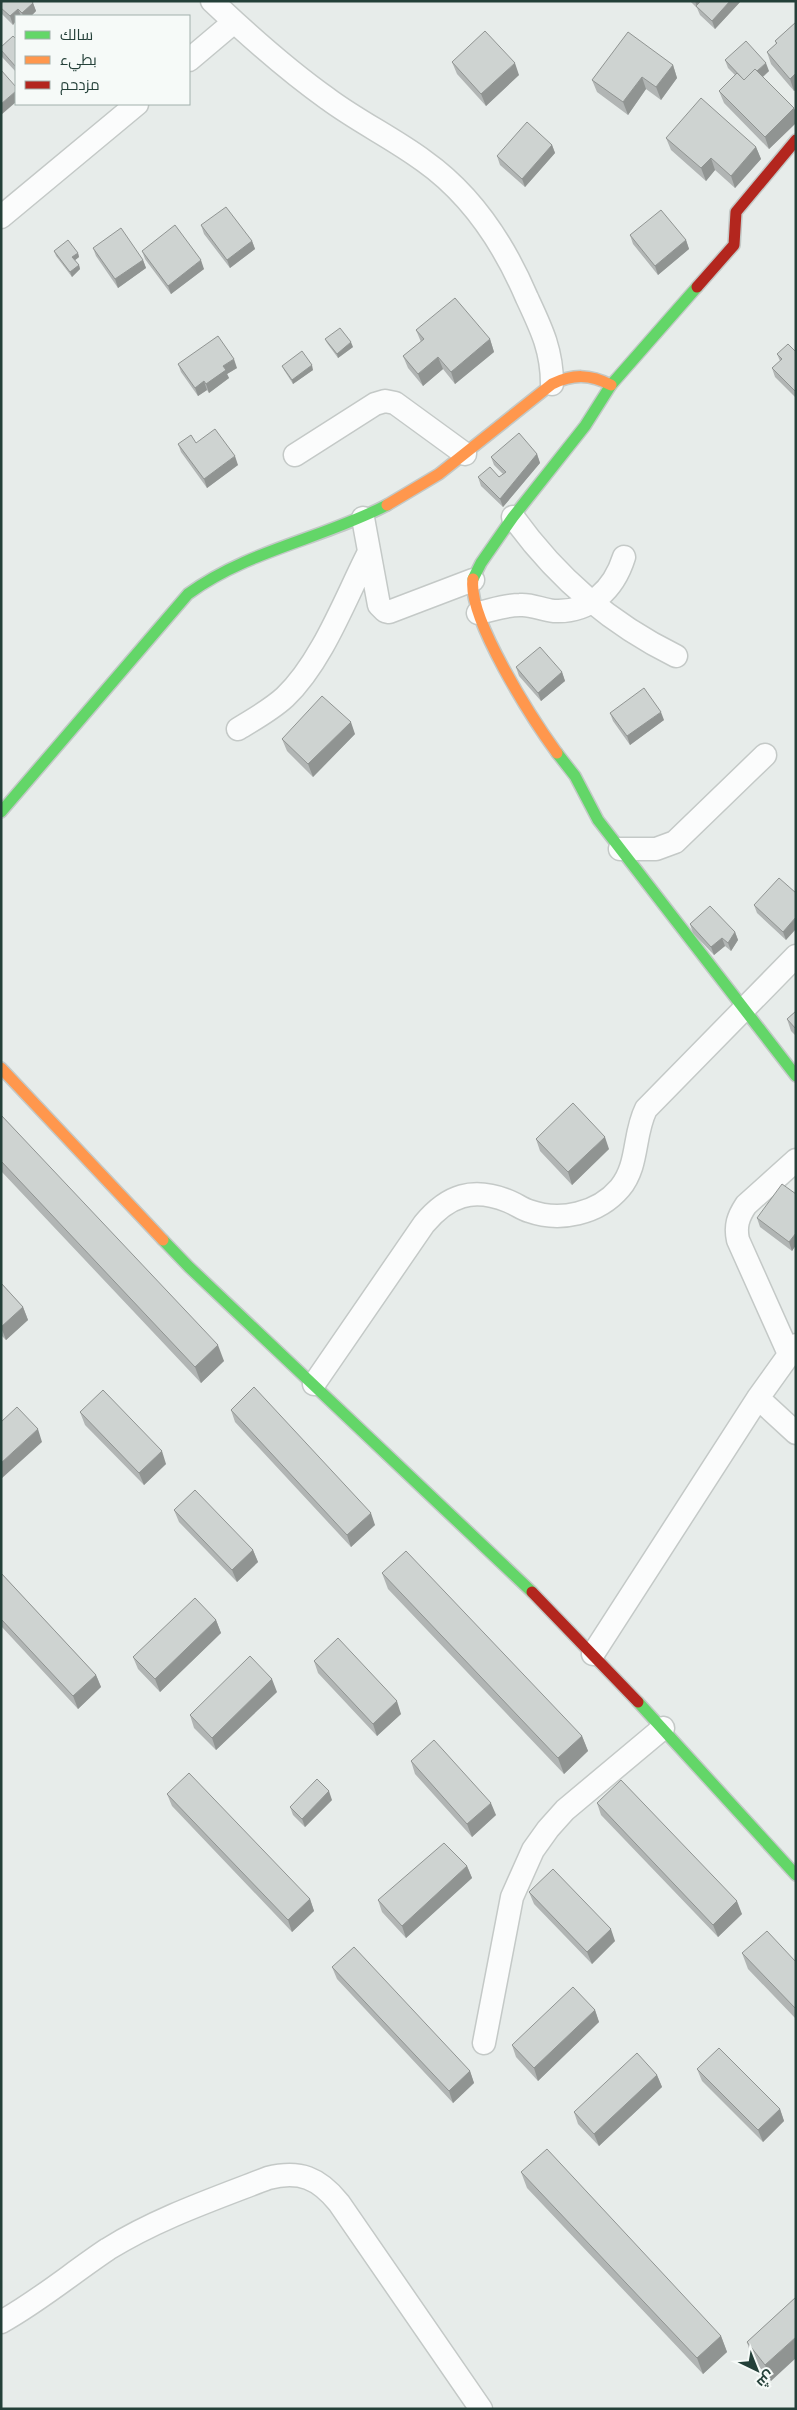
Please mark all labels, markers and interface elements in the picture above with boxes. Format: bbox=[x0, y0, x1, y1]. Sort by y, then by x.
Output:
legend bbox=[15, 15, 190, 105]
text: سالك bbox=[60, 25, 93, 44]
text: بطيء bbox=[60, 50, 97, 72]
text: مزدحم bbox=[60, 75, 100, 95]
north arrow bbox=[732, 2345, 782, 2395]
text: ش bbox=[753, 2367, 779, 2392]

